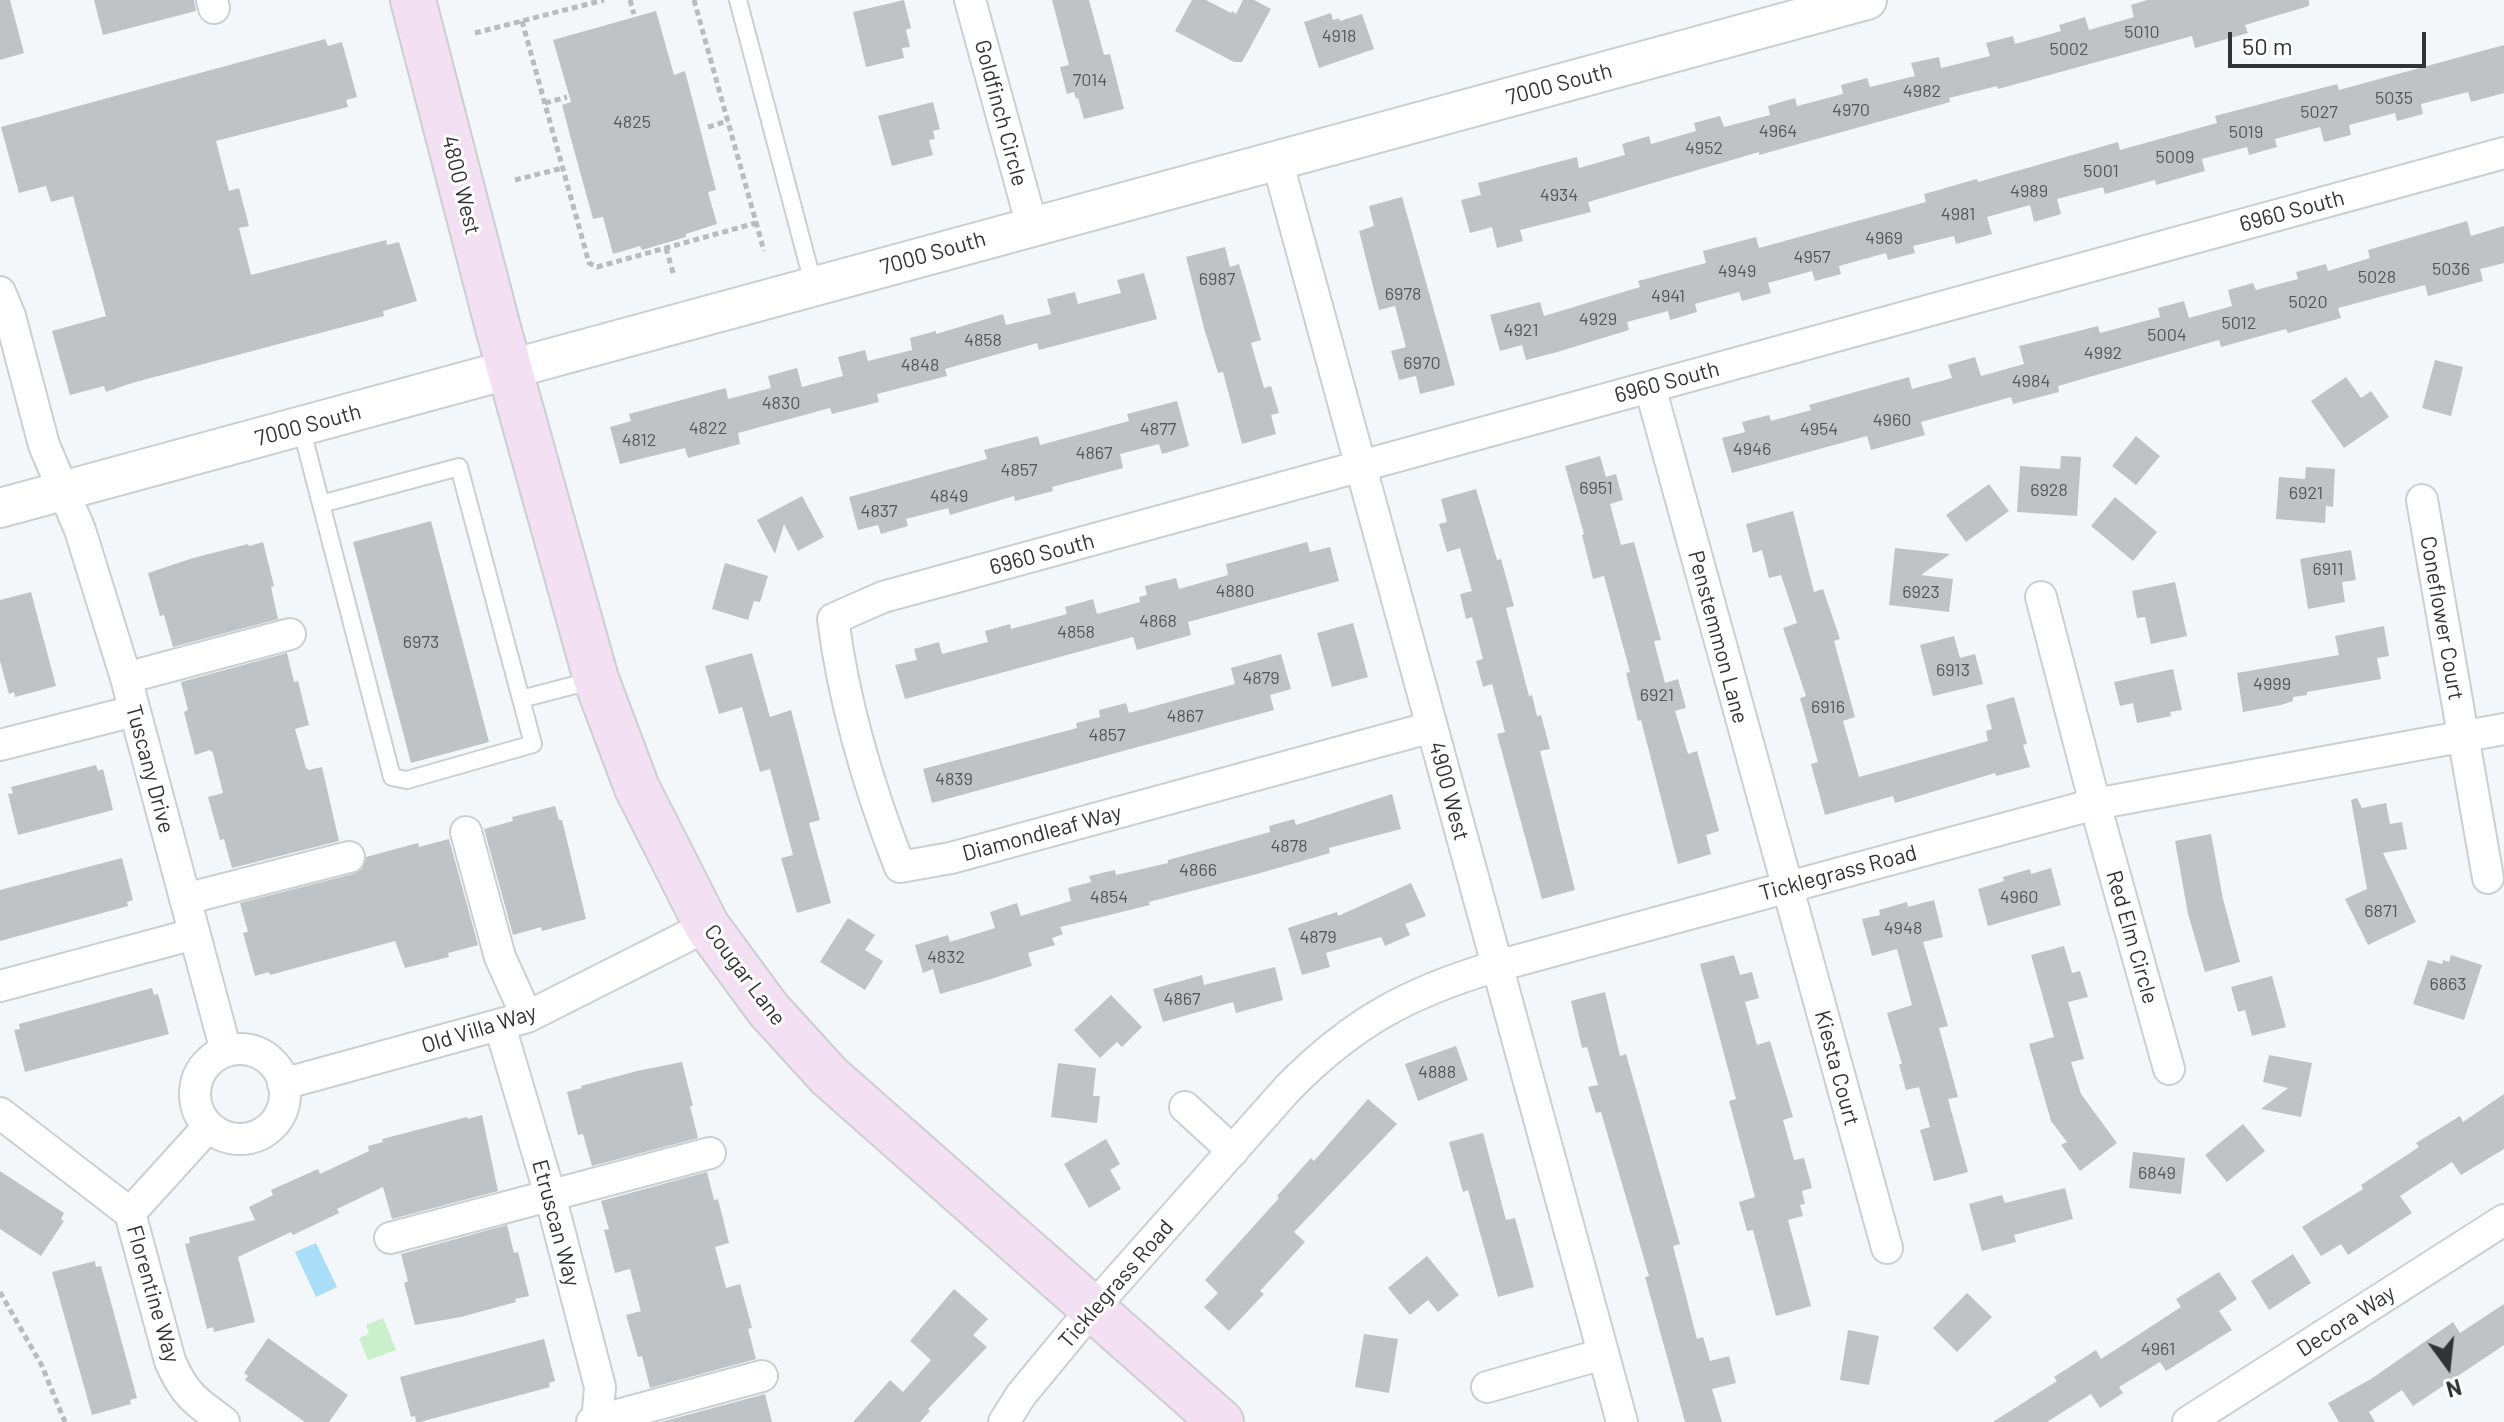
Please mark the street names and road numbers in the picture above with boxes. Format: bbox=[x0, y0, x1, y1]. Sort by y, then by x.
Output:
street label: Goldfinch Circle bbox=[969, 37, 1033, 189]
street label: 7000 South bbox=[1503, 57, 1615, 111]
street label: 4800 West bbox=[436, 133, 486, 237]
street label: 6960 South bbox=[2237, 184, 2347, 238]
street label: 7000 South bbox=[877, 225, 989, 281]
street label: 6960 South bbox=[1612, 355, 1722, 409]
street label: 7000 South bbox=[252, 398, 364, 452]
street label: 6960 South bbox=[987, 527, 1097, 581]
street label: Coneflower Court bbox=[2415, 534, 2469, 702]
street label: Penstemmon Lane bbox=[1682, 548, 1754, 726]
street label: Tuscany Drive bbox=[120, 702, 180, 836]
street label: 4900 West bbox=[1423, 739, 1475, 843]
street label: Diamondleaf Way bbox=[959, 799, 1125, 867]
street label: Ticklegrass Road bbox=[1756, 839, 1920, 907]
street label: Red Elm Circle bbox=[2100, 867, 2164, 1007]
street label: Cougar Lane bbox=[698, 919, 792, 1031]
street label: Old Villa Way bbox=[418, 999, 540, 1059]
street label: Kiesta Court bbox=[1809, 1007, 1865, 1129]
street label: Etruscan Way bbox=[526, 1157, 586, 1289]
street label: Ticklegrass Road bbox=[1053, 1214, 1179, 1354]
street label: Florentine Way bbox=[121, 1222, 185, 1366]
street label: Decora Way bbox=[2292, 1279, 2400, 1363]

